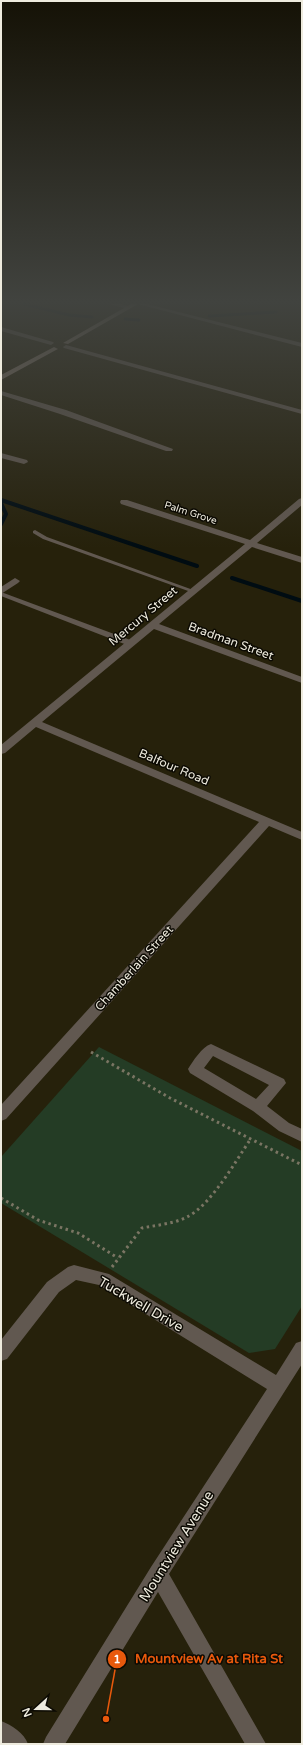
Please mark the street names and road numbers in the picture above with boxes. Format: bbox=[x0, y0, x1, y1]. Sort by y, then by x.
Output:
street label: Palm Grove bbox=[163, 499, 219, 527]
street label: Mercury Street bbox=[106, 583, 180, 649]
street label: Bradman Street bbox=[186, 619, 276, 663]
street label: Balfour Road bbox=[137, 746, 211, 788]
street label: Chamberlain Street bbox=[92, 922, 176, 1013]
street label: Tuckwell Drive bbox=[95, 1273, 186, 1336]
street label: Mountview Avenue bbox=[135, 1488, 217, 1605]

